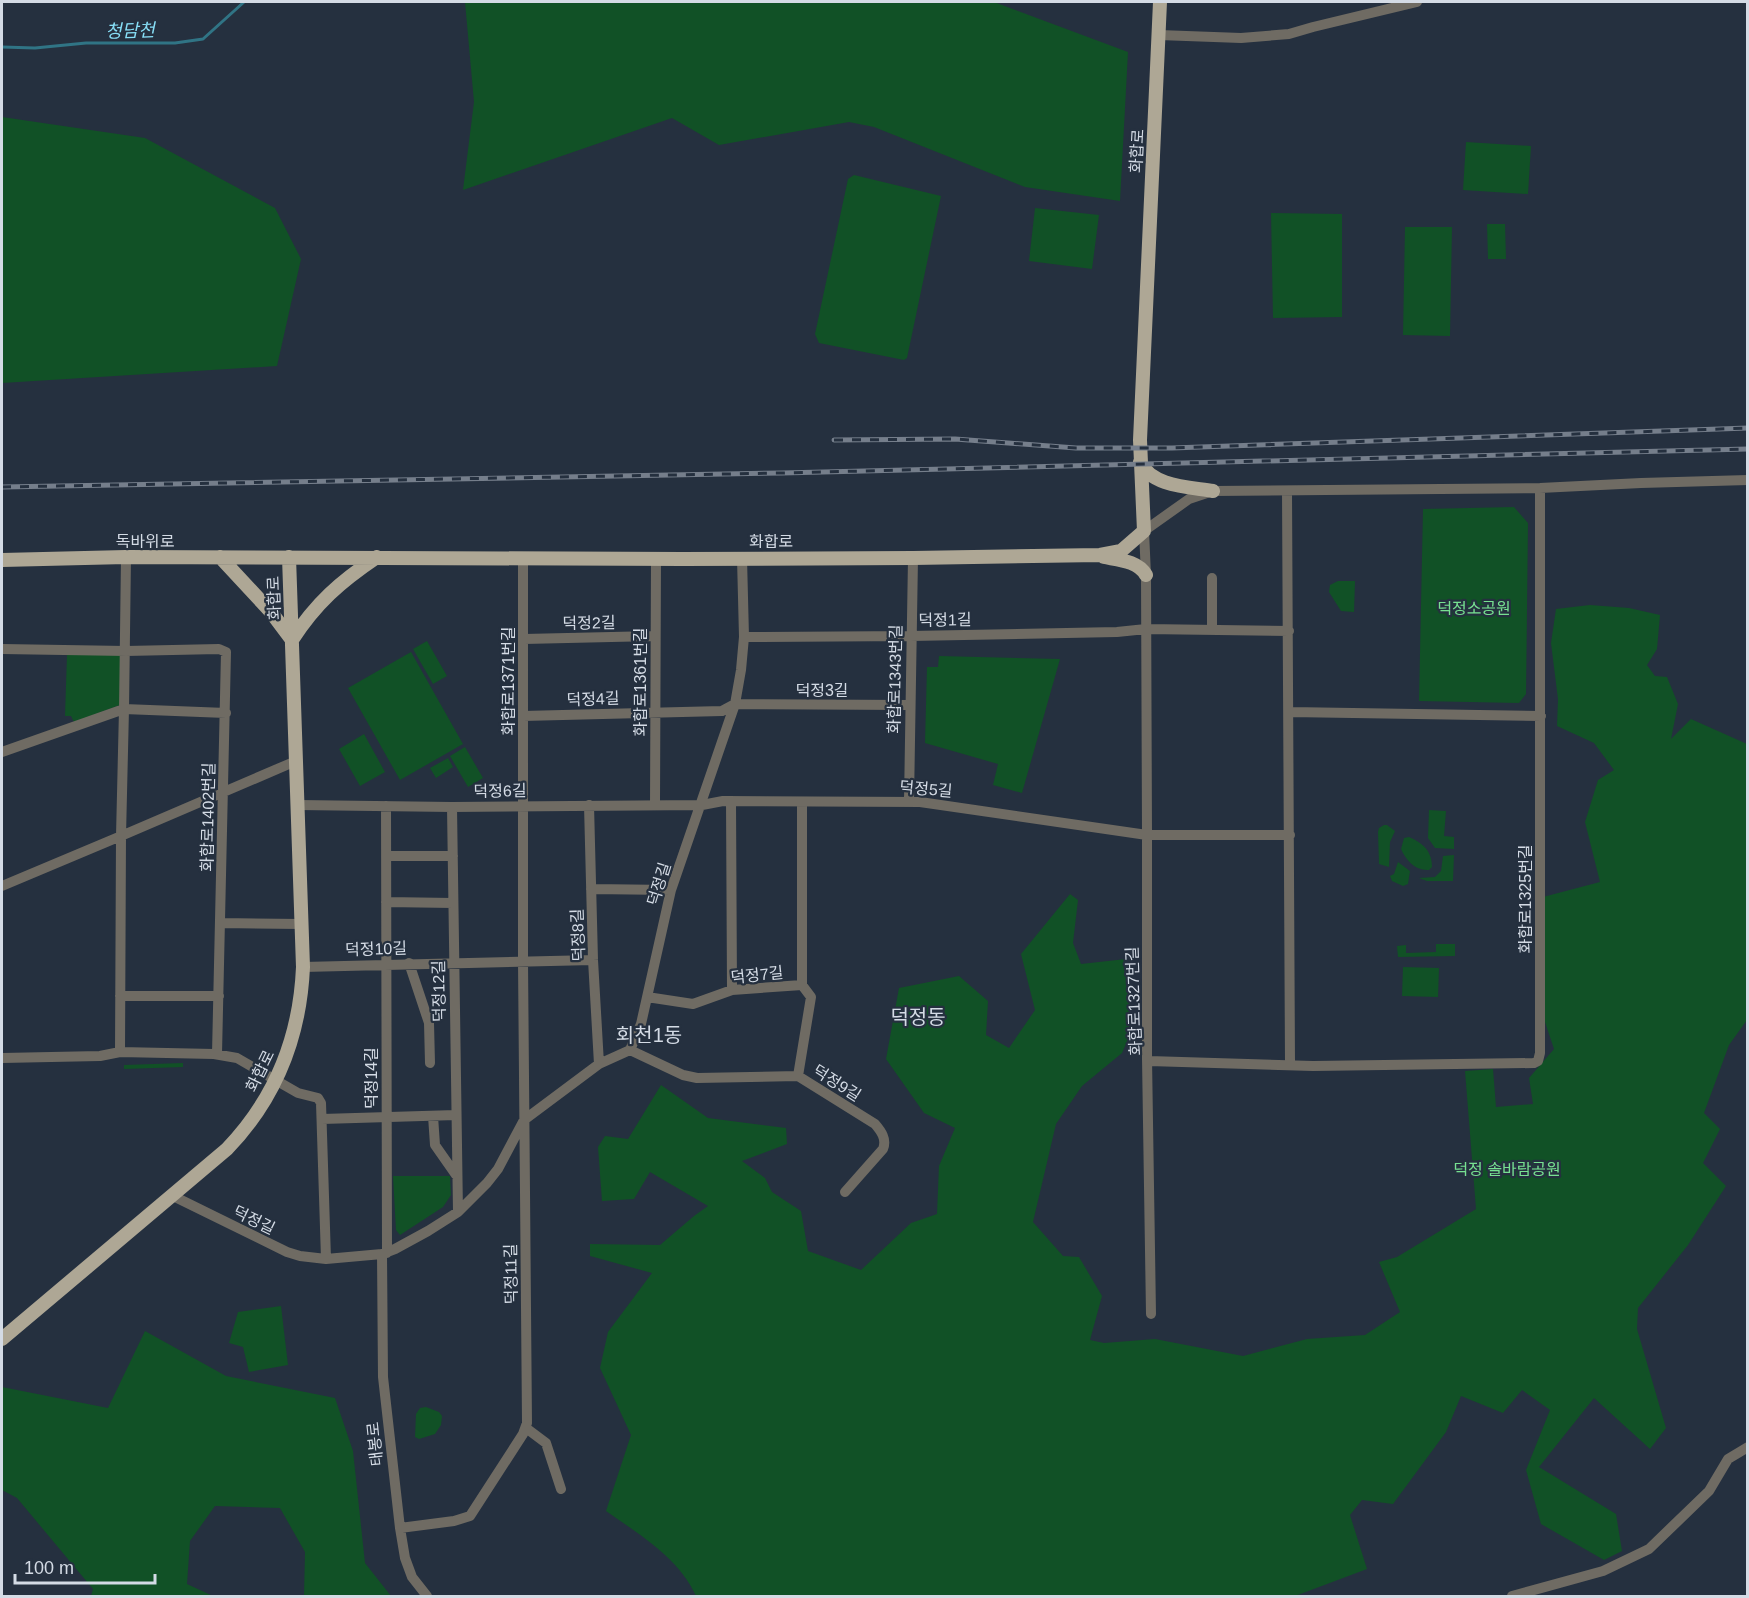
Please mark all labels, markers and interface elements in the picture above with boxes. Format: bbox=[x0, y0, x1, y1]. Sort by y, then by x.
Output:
water label: 청담천 bbox=[105, 20, 158, 42]
street label: 화합로 bbox=[1127, 128, 1147, 174]
street label: 독바위로 bbox=[116, 533, 175, 550]
street label: 화합로 bbox=[749, 533, 793, 550]
street label: 화합로 bbox=[265, 575, 283, 620]
park label: 덕정소공원 bbox=[1437, 600, 1511, 617]
street label: 덕정1길 bbox=[918, 611, 972, 629]
street label: 덕정2길 bbox=[562, 614, 616, 632]
street label: 화합로1343번길 bbox=[886, 624, 904, 734]
street label: 화합로1371번길 bbox=[500, 626, 517, 736]
street label: 화합로1361번길 bbox=[632, 627, 649, 737]
street label: 덕정3길 bbox=[795, 682, 849, 699]
street label: 덕정4길 bbox=[566, 690, 620, 708]
street label: 화합로1402번길 bbox=[199, 762, 217, 872]
street label: 덕정5길 bbox=[899, 778, 953, 800]
street label: 덕정6길 bbox=[473, 782, 527, 800]
street label: 화합로1325번길 bbox=[1517, 844, 1534, 954]
street label: 덕정길 bbox=[644, 860, 674, 908]
street label: 덕정8길 bbox=[569, 908, 587, 962]
street label: 덕정10길 bbox=[345, 939, 407, 959]
street label: 화합로1327번길 bbox=[1124, 946, 1144, 1056]
street label: 덕정12길 bbox=[430, 960, 448, 1022]
street label: 덕정7길 bbox=[730, 964, 784, 986]
district label: 덕정동 bbox=[890, 1006, 946, 1028]
district label: 회천1동 bbox=[616, 1024, 682, 1046]
street label: 화합로 bbox=[243, 1047, 277, 1095]
street label: 덕정14길 bbox=[363, 1047, 380, 1109]
street label: 덕정9길 bbox=[810, 1062, 864, 1104]
park label: 덕정 솔바람공원 bbox=[1453, 1161, 1561, 1178]
street label: 덕정길 bbox=[230, 1203, 278, 1237]
street label: 덕정11길 bbox=[502, 1243, 520, 1305]
street label: 태봉로 bbox=[364, 1421, 386, 1467]
scale bar bbox=[15, 1547, 154, 1585]
text: 100 m bbox=[24, 1558, 74, 1578]

